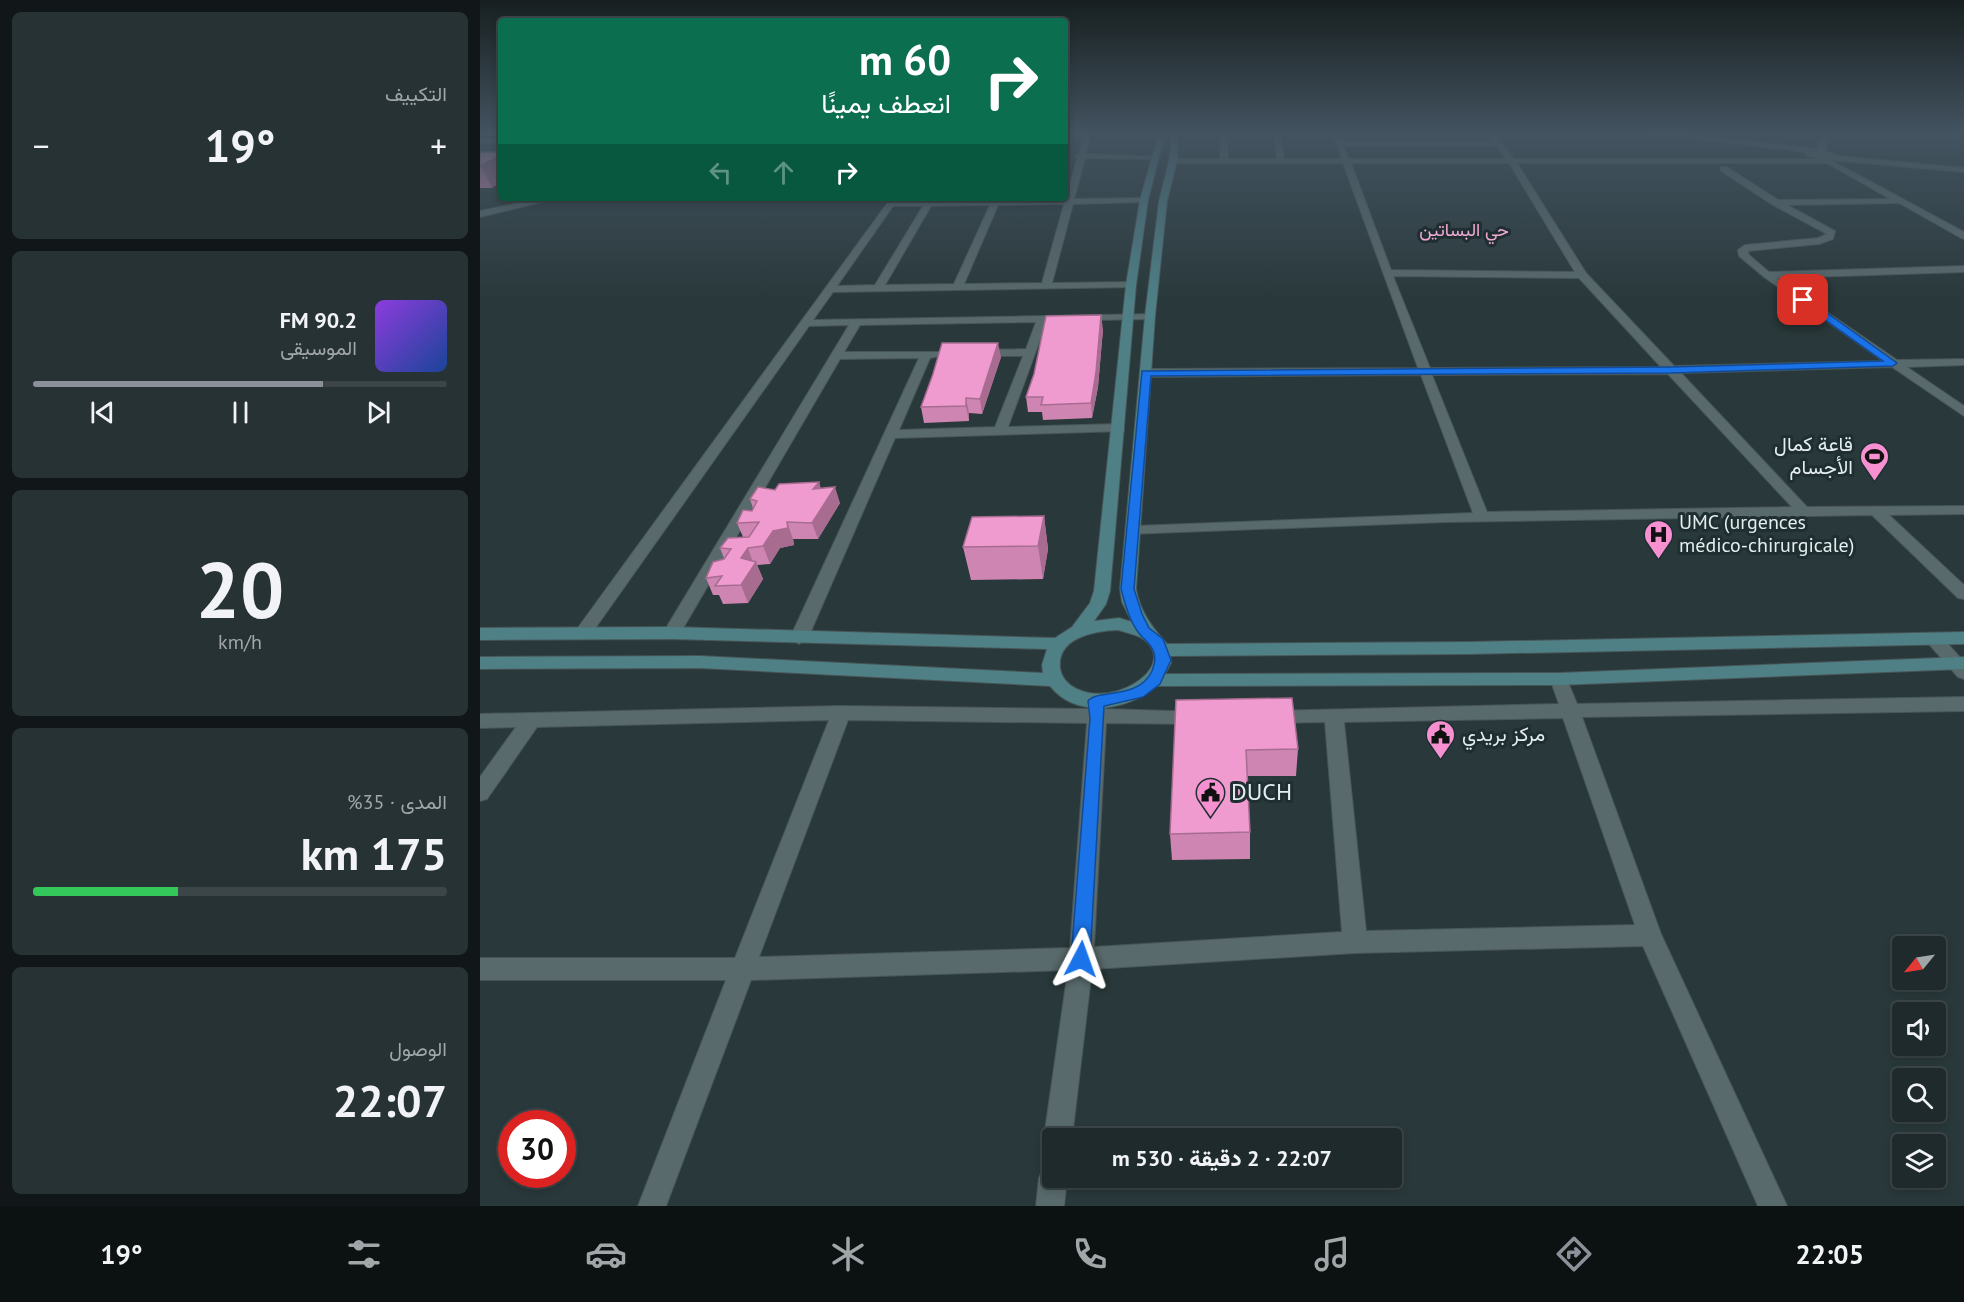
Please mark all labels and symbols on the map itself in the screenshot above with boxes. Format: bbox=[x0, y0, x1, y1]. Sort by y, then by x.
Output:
district label: حي البساتين bbox=[1419, 218, 1509, 245]
pin bbox=[1777, 274, 1828, 325]
place label: قاعة كمال الأجسام bbox=[1774, 431, 1853, 480]
sports icon: قاعة كمال الأجسام bbox=[1858, 440, 1890, 482]
place label: UMC (urgences médico-chirurgicale) bbox=[1679, 509, 1854, 558]
hospital icon: UMC (urgences médico-chirurgicale) bbox=[1642, 518, 1674, 560]
public building icon: مركز بريدي bbox=[1425, 718, 1457, 760]
place label: مركز بريدي bbox=[1462, 721, 1545, 751]
public building icon: DUCH bbox=[1194, 776, 1226, 818]
place label: DUCH bbox=[1231, 776, 1292, 807]
position arrow bbox=[1049, 927, 1113, 991]
north arrow bbox=[1892, 936, 1946, 990]
speed limit sign: 30 bbox=[498, 1110, 576, 1188]

